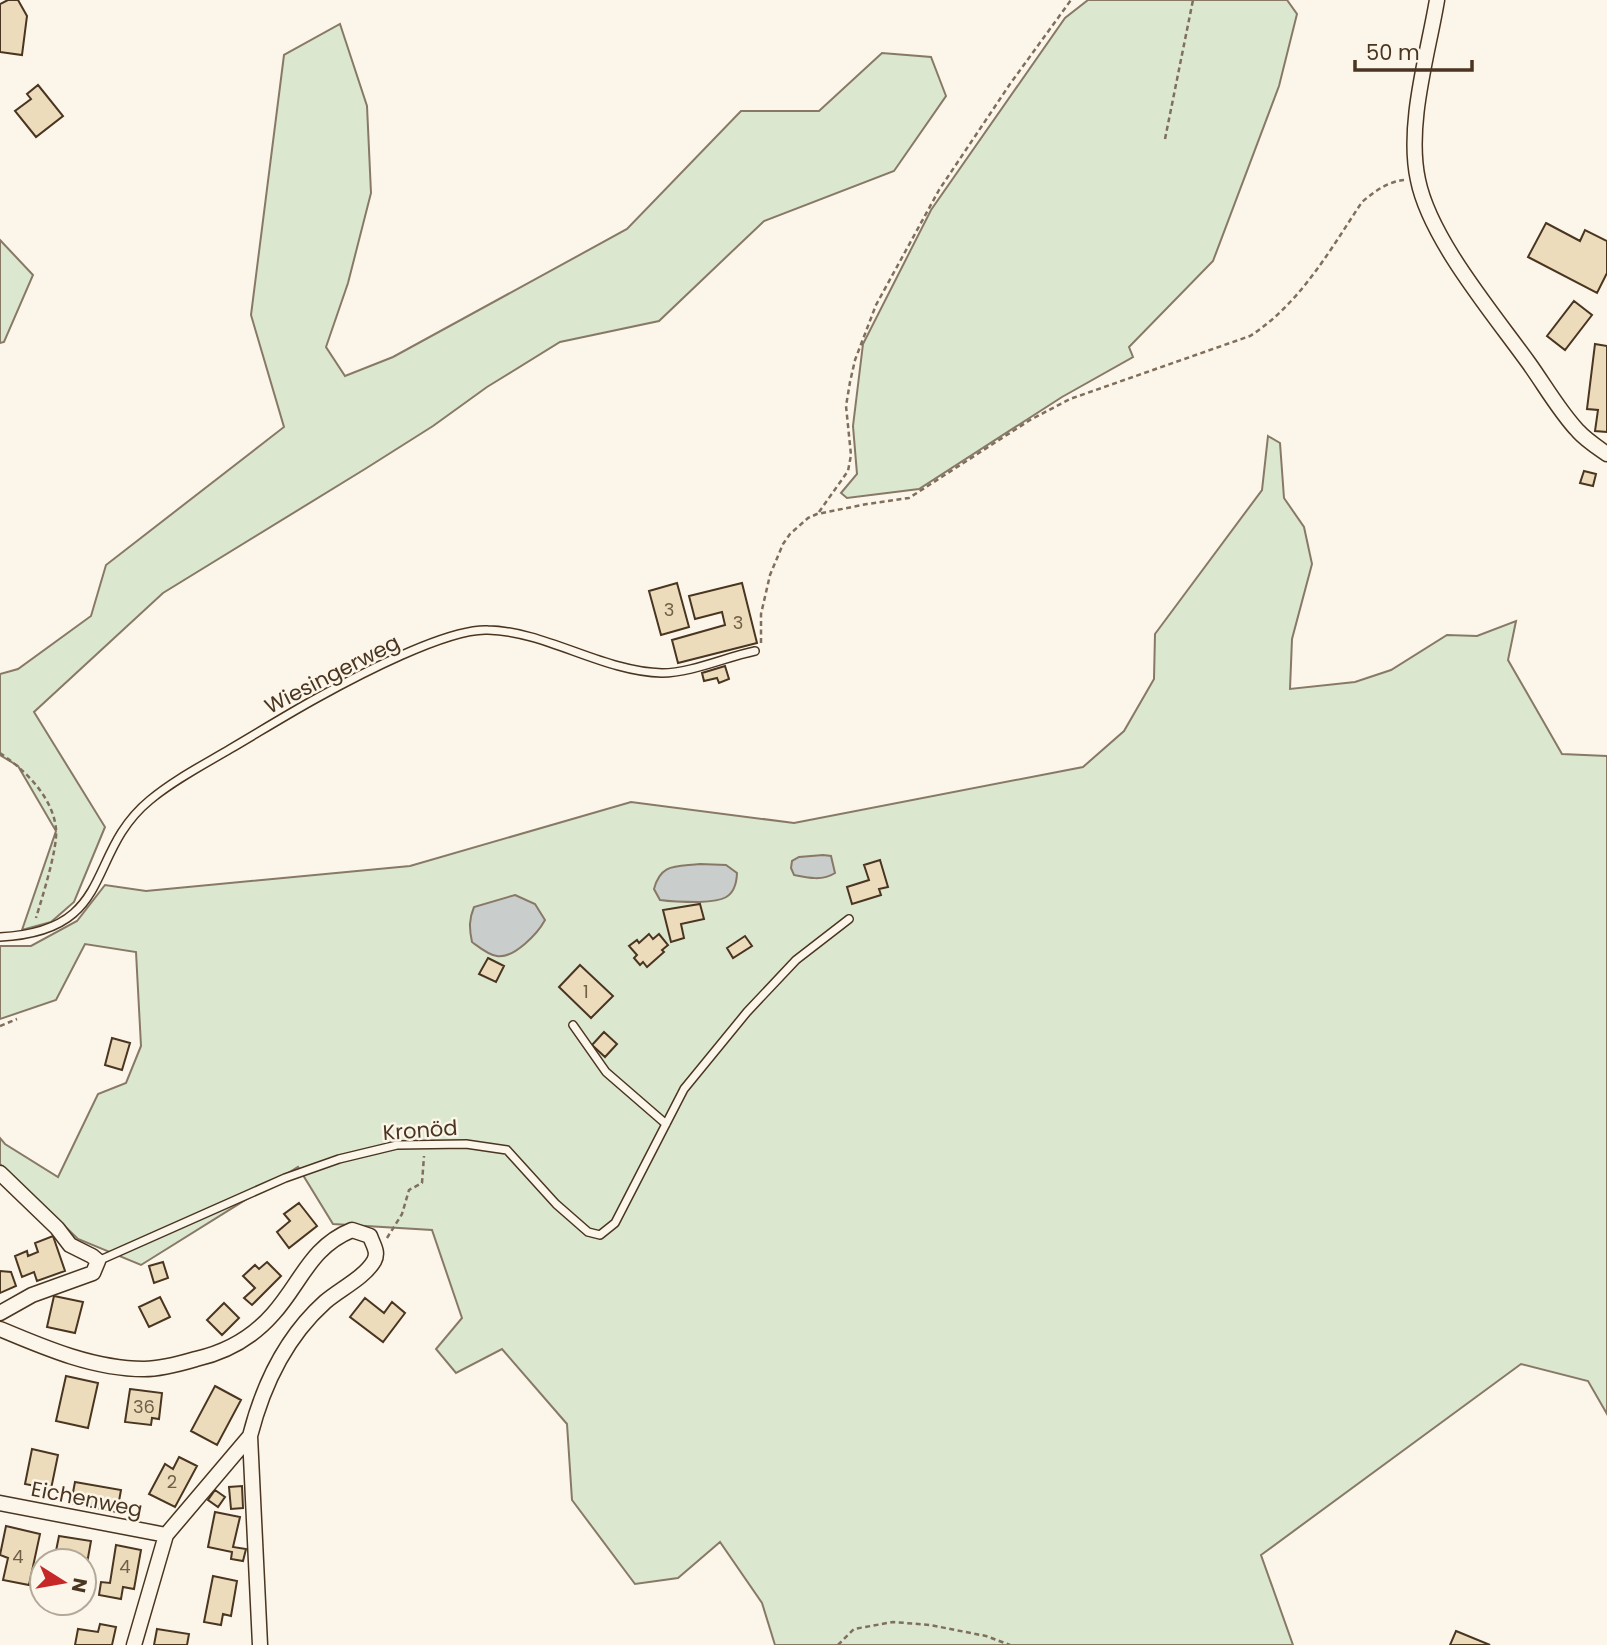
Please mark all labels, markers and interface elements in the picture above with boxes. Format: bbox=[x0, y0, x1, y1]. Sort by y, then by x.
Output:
scale bar bbox=[1355, 28, 1472, 72]
text: 50 m bbox=[1366, 38, 1420, 67]
house number: 3 bbox=[664, 597, 674, 622]
house number: 3 bbox=[733, 610, 743, 635]
street label: Wiesingerweg bbox=[260, 628, 404, 720]
house number: 1 bbox=[583, 979, 589, 1004]
street label: Kronöd bbox=[382, 1113, 458, 1147]
house number: 36 bbox=[133, 1394, 155, 1419]
house number: 2 bbox=[167, 1469, 177, 1494]
street label: Eichenweg bbox=[29, 1474, 145, 1524]
house number: 4 bbox=[12, 1544, 24, 1569]
north arrow bbox=[28, 1547, 98, 1617]
house number: 4 bbox=[119, 1554, 131, 1579]
text: N bbox=[65, 1576, 94, 1595]

